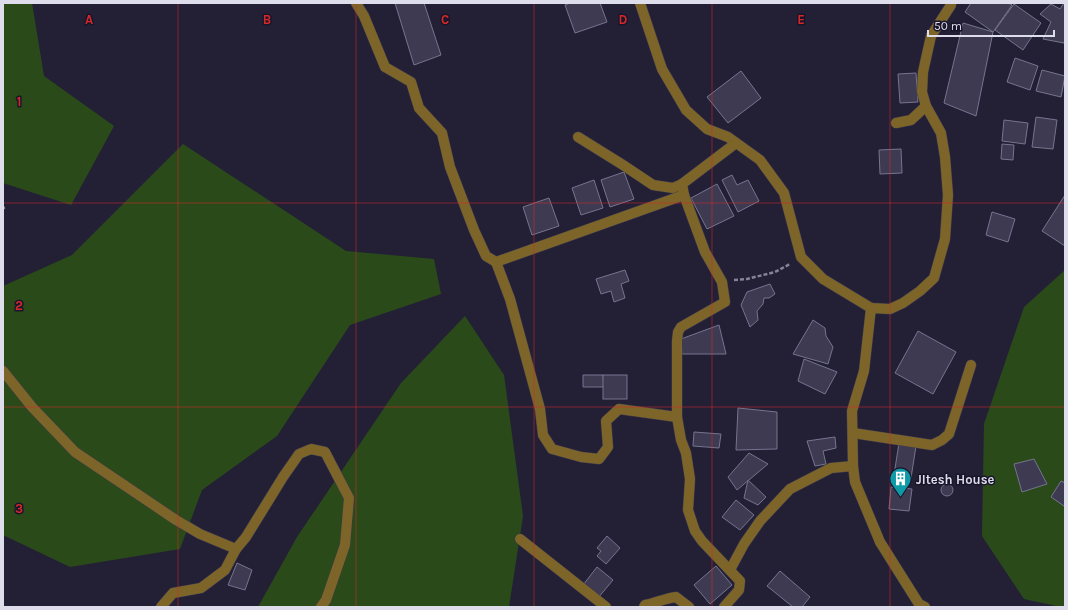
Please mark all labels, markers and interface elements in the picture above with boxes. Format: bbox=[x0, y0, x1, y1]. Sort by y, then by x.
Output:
text: A bbox=[85, 12, 93, 27]
text: B bbox=[263, 12, 271, 27]
text: C bbox=[441, 12, 449, 27]
text: D bbox=[619, 12, 628, 27]
text: E bbox=[797, 12, 805, 27]
scale bar bbox=[928, 12, 1054, 38]
text: 50 m bbox=[934, 19, 962, 33]
text: 1 bbox=[17, 94, 21, 109]
text: 2 bbox=[15, 298, 23, 313]
building icon: JItesh House bbox=[887, 466, 913, 499]
place label: JItesh House bbox=[916, 472, 995, 487]
text: 3 bbox=[15, 501, 23, 516]

